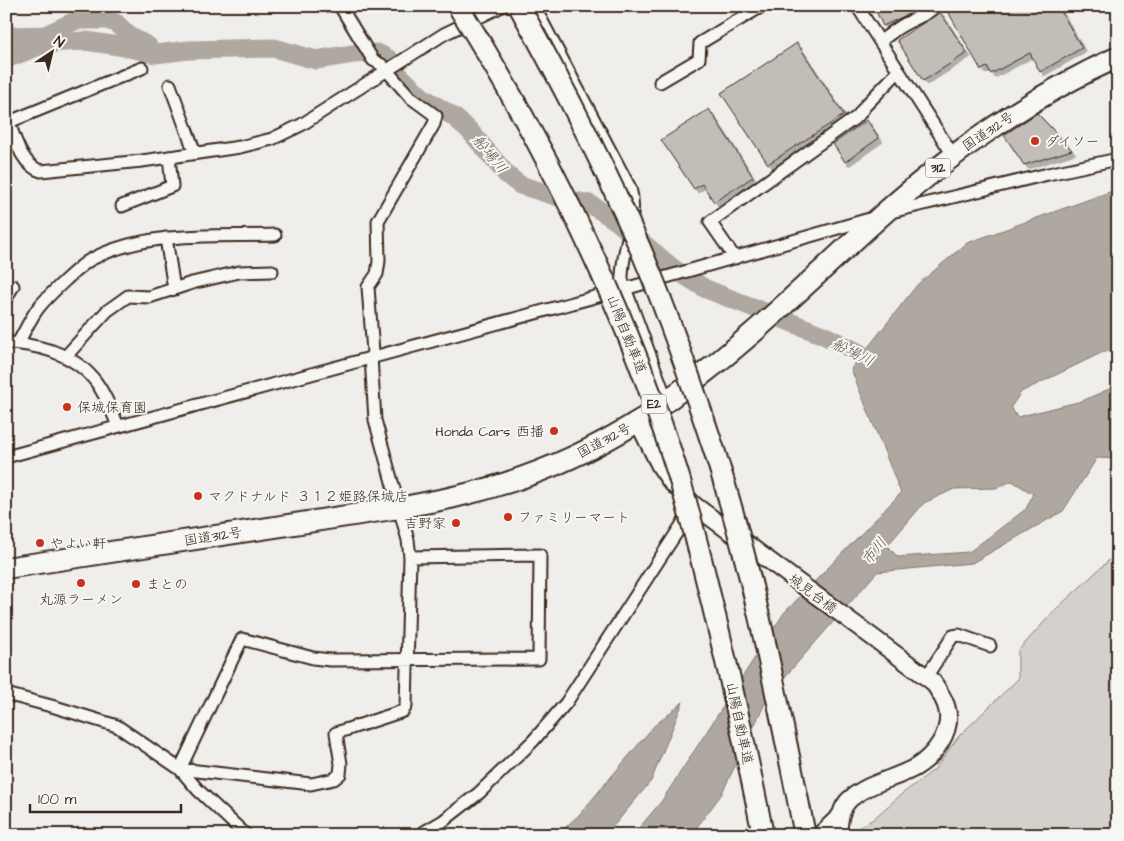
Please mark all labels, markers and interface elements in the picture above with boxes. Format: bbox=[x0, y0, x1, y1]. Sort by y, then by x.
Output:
north arrow bbox=[28, 28, 78, 78]
text: N bbox=[50, 31, 68, 53]
street label: 国道312号 bbox=[959, 107, 1019, 157]
water label: 船場川 bbox=[467, 130, 512, 178]
place label: ダイソー bbox=[1045, 132, 1100, 152]
marker: ダイソー bbox=[1029, 135, 1041, 147]
road number: 312 bbox=[926, 158, 950, 178]
street label: 山陽自動車道 bbox=[601, 292, 651, 377]
water label: 船場川 bbox=[828, 333, 878, 372]
road number: E2 bbox=[642, 394, 666, 414]
place label: 保城保育園 bbox=[77, 398, 147, 418]
marker: 保城保育園 bbox=[61, 401, 73, 413]
street label: 国道312号 bbox=[574, 418, 635, 464]
place label: Honda Cars 西播 bbox=[435, 422, 544, 442]
marker: Honda Cars 西播 bbox=[548, 425, 560, 437]
place label: マクドナルド ３１２姫路保城店 bbox=[208, 487, 409, 507]
marker: マクドナルド ３１２姫路保城店 bbox=[192, 490, 204, 502]
place label: ファミリーマート bbox=[518, 508, 630, 528]
marker: ファミリーマート bbox=[502, 511, 514, 523]
place label: 吉野家 bbox=[404, 514, 446, 534]
marker: 吉野家 bbox=[450, 517, 462, 529]
street label: 国道312号 bbox=[182, 523, 244, 551]
water label: 市川 bbox=[857, 533, 892, 570]
place label: やよい軒 bbox=[50, 534, 106, 554]
marker: やよい軒 bbox=[34, 537, 46, 549]
street label: 城見台橋 bbox=[784, 569, 841, 619]
place label: まとの bbox=[146, 575, 188, 595]
marker: 丸源ラーメン bbox=[75, 577, 87, 589]
marker: まとの bbox=[130, 578, 142, 590]
place label: 丸源ラーメン bbox=[39, 590, 123, 610]
street label: 山陽自動車道 bbox=[721, 680, 758, 766]
scale bar bbox=[30, 781, 181, 813]
text: 100 m bbox=[38, 789, 77, 810]

